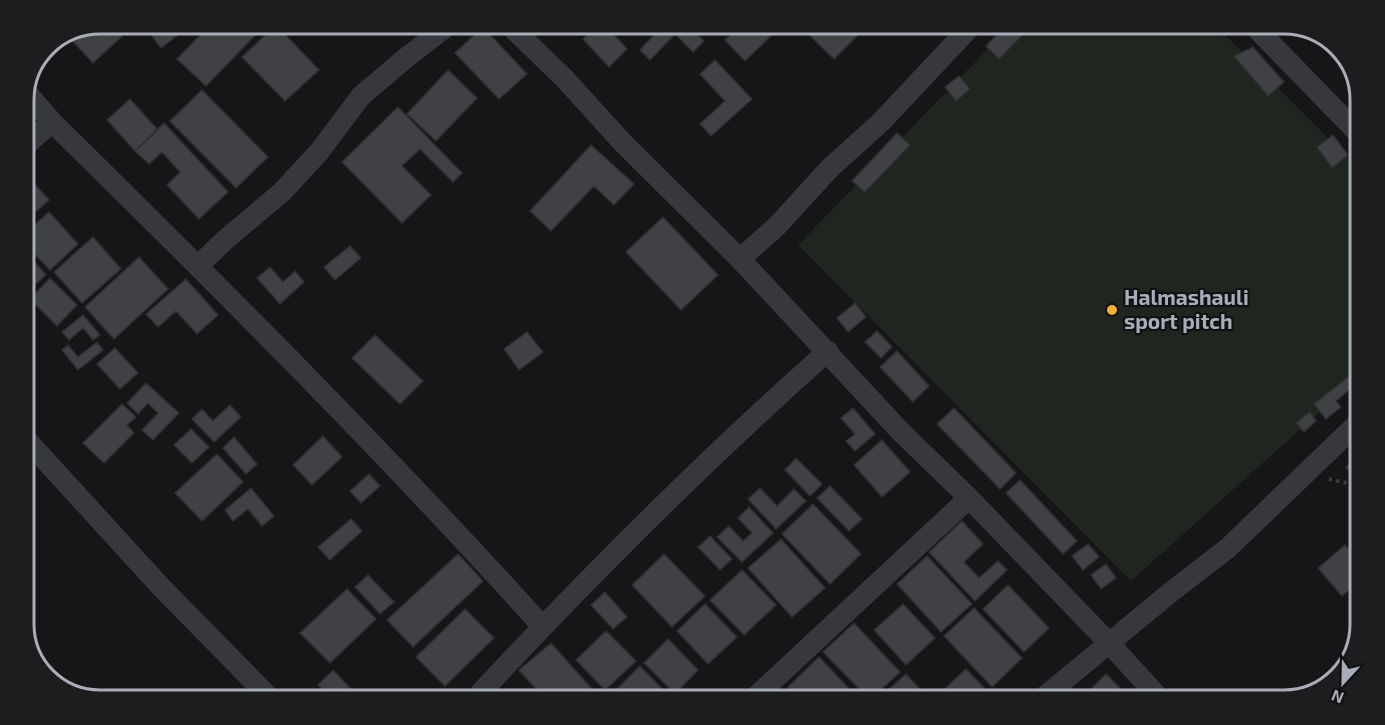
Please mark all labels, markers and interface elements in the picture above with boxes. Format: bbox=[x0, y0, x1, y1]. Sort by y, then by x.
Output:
place label: Halmashauli sport pitch bbox=[1124, 284, 1249, 333]
marker: Halmashauli sport pitch bbox=[1105, 303, 1119, 317]
north arrow bbox=[1313, 653, 1373, 713]
text: N bbox=[1328, 686, 1346, 708]

